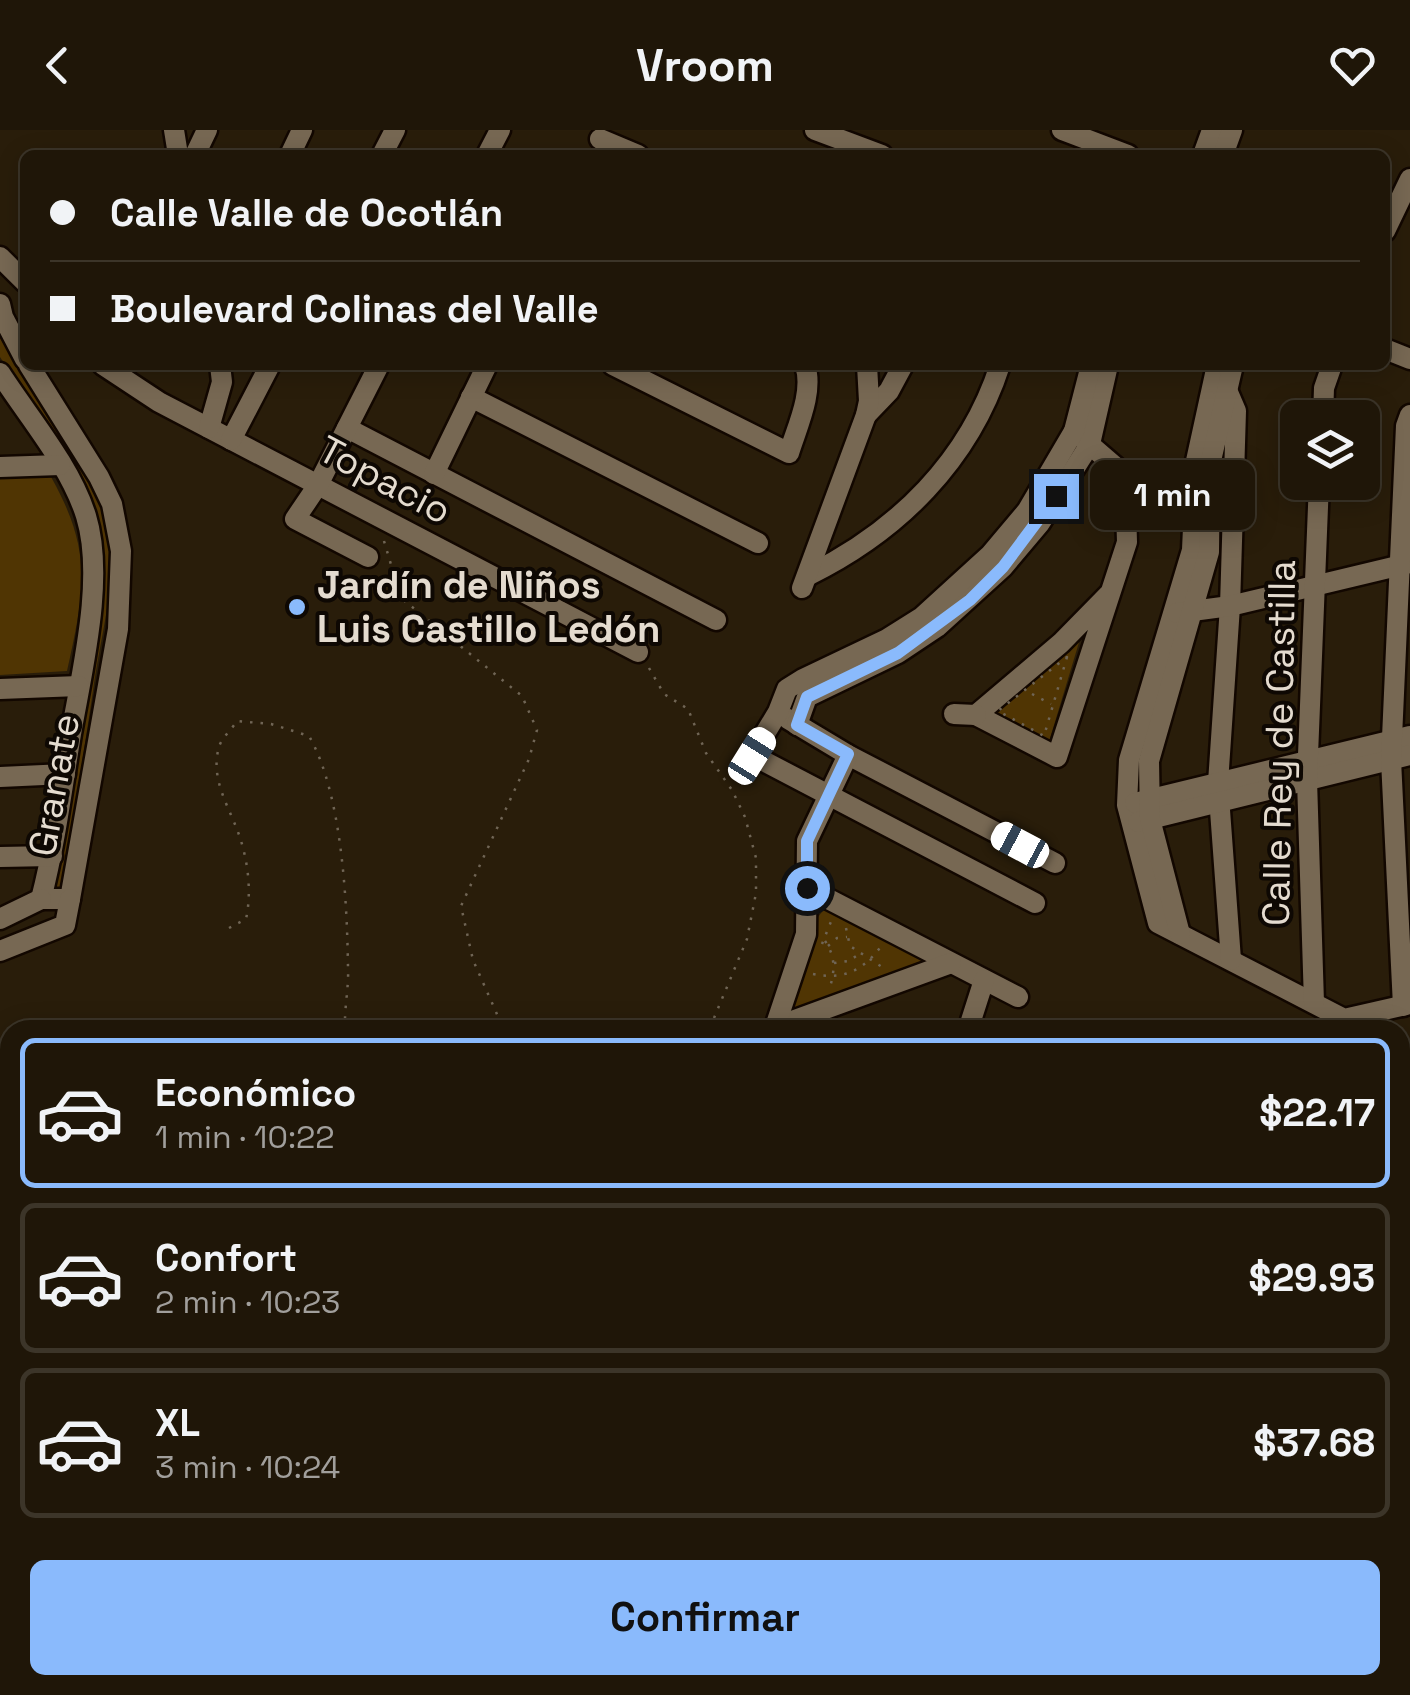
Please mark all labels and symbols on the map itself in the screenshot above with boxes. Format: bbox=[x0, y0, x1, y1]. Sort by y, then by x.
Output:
street label: Topacio bbox=[310, 425, 460, 535]
callout: 1 min bbox=[1091, 461, 1256, 531]
route end bbox=[1034, 474, 1079, 519]
street label: Calle Rey de Castilla bbox=[1252, 559, 1306, 927]
place label: Jardín de Niños Luis Castillo Ledón bbox=[317, 561, 660, 653]
marker: Jardín de Niños Luis Castillo Ledón bbox=[286, 596, 308, 618]
street label: Granate bbox=[18, 710, 90, 860]
car bbox=[723, 723, 781, 789]
car bbox=[986, 818, 1054, 872]
route start bbox=[785, 866, 830, 911]

